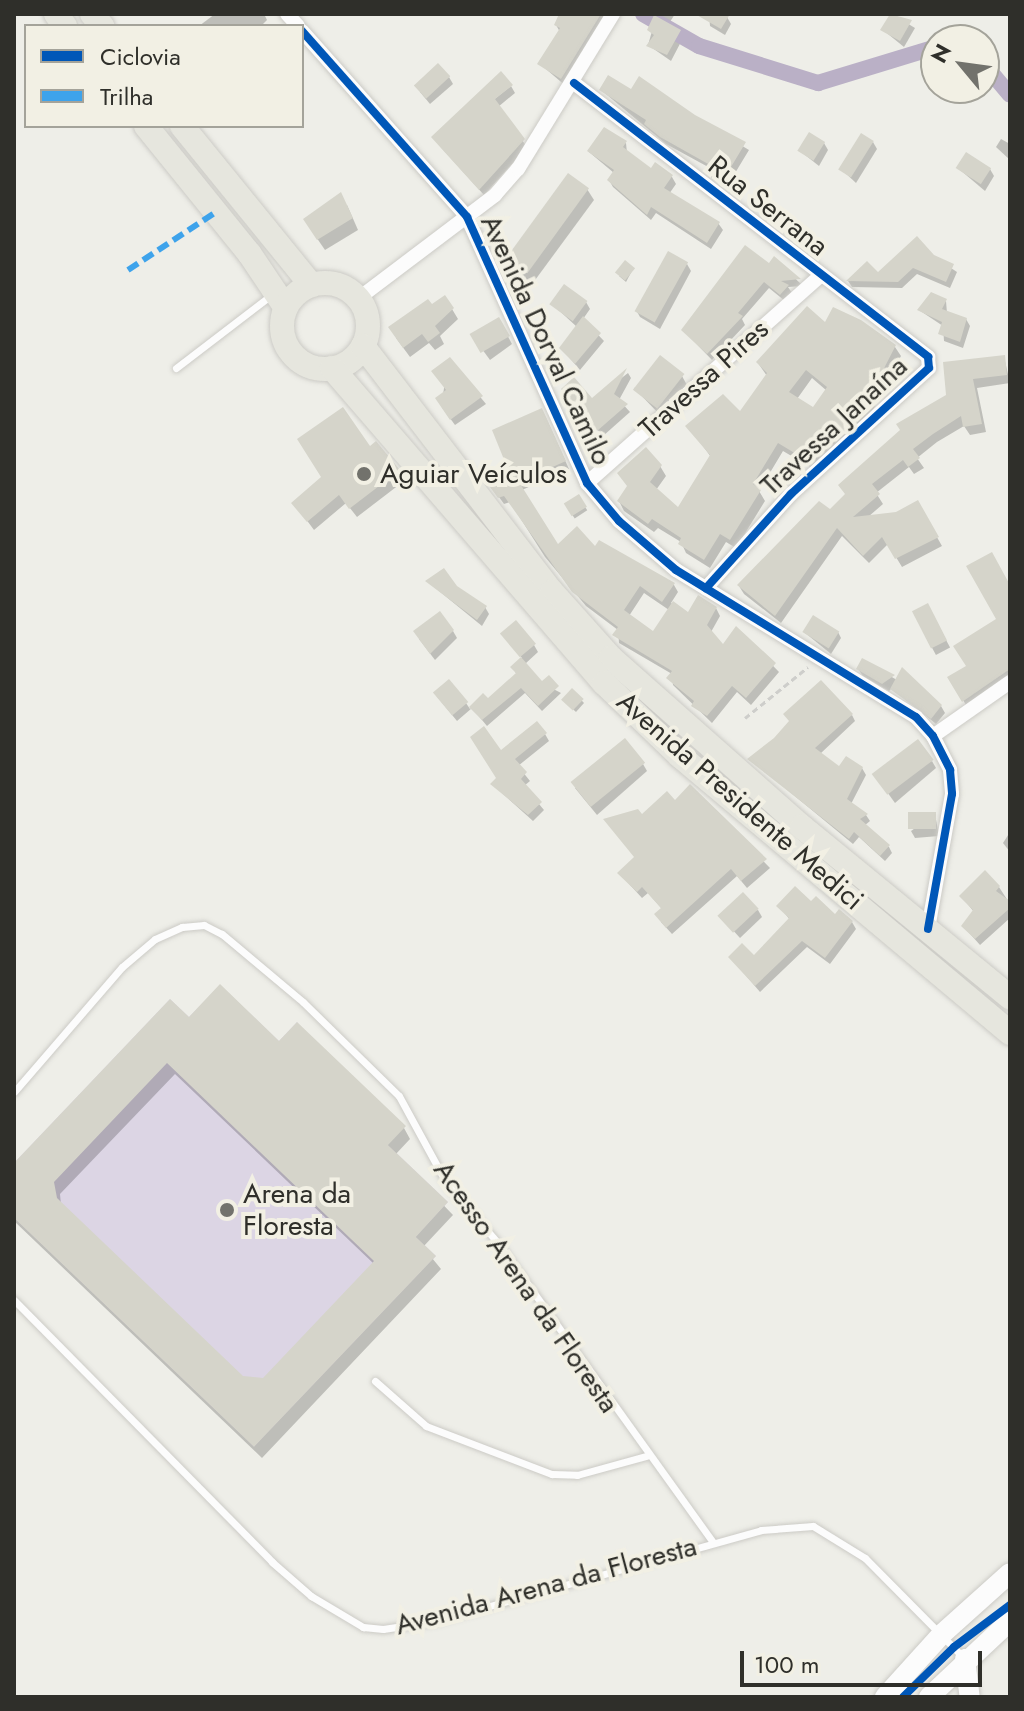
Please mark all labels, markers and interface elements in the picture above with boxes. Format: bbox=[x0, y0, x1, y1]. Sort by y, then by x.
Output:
legend bbox=[24, 24, 304, 128]
north arrow bbox=[920, 24, 1000, 104]
text: N bbox=[923, 38, 959, 69]
text: Ciclovia bbox=[100, 39, 181, 74]
text: Trilha bbox=[100, 79, 153, 114]
street label: Rua Serrana bbox=[701, 149, 835, 263]
street label: Avenida Dorval Camilo bbox=[473, 210, 619, 470]
street label: Travessa Pires bbox=[633, 312, 775, 446]
street label: Travessa Janaína bbox=[754, 350, 914, 502]
place label: Aguiar Veículos bbox=[380, 457, 567, 491]
marker: Aguiar Veículos bbox=[355, 465, 373, 483]
street label: Avenida Presidente Medici bbox=[610, 685, 870, 917]
street label: Acesso Arena da Floresta bbox=[426, 1155, 626, 1419]
place label: Arena da Floresta bbox=[243, 1177, 351, 1243]
marker: Arena da Floresta bbox=[218, 1201, 236, 1219]
street label: Avenida Arena da Floresta bbox=[392, 1530, 700, 1642]
scale bar bbox=[744, 1635, 986, 1685]
text: 100 m bbox=[754, 1647, 820, 1682]

